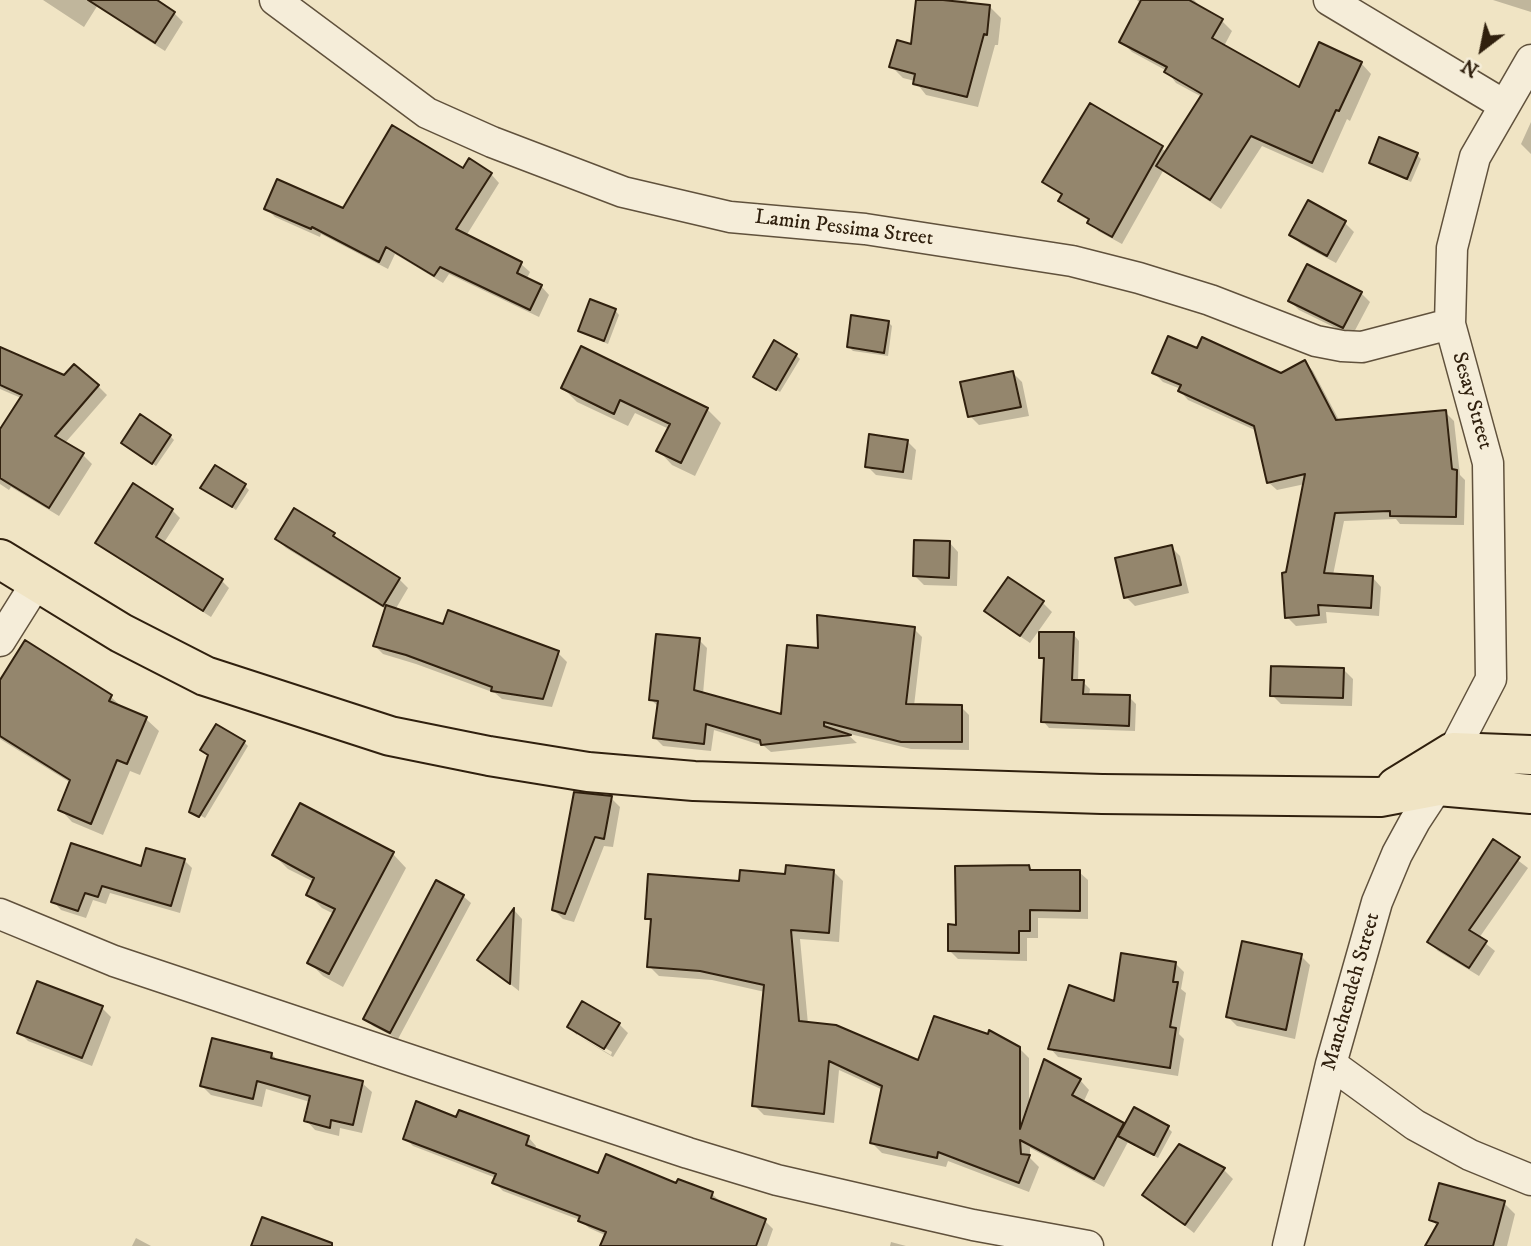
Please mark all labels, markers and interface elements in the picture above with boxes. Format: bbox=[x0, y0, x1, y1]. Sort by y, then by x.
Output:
north arrow bbox=[1447, 14, 1517, 84]
text: N bbox=[1458, 53, 1483, 81]
street label: Lamin Pessima Street bbox=[753, 206, 935, 252]
street label: Sesay Street bbox=[1445, 350, 1497, 452]
street label: Manchendeh Street bbox=[1317, 910, 1387, 1074]

